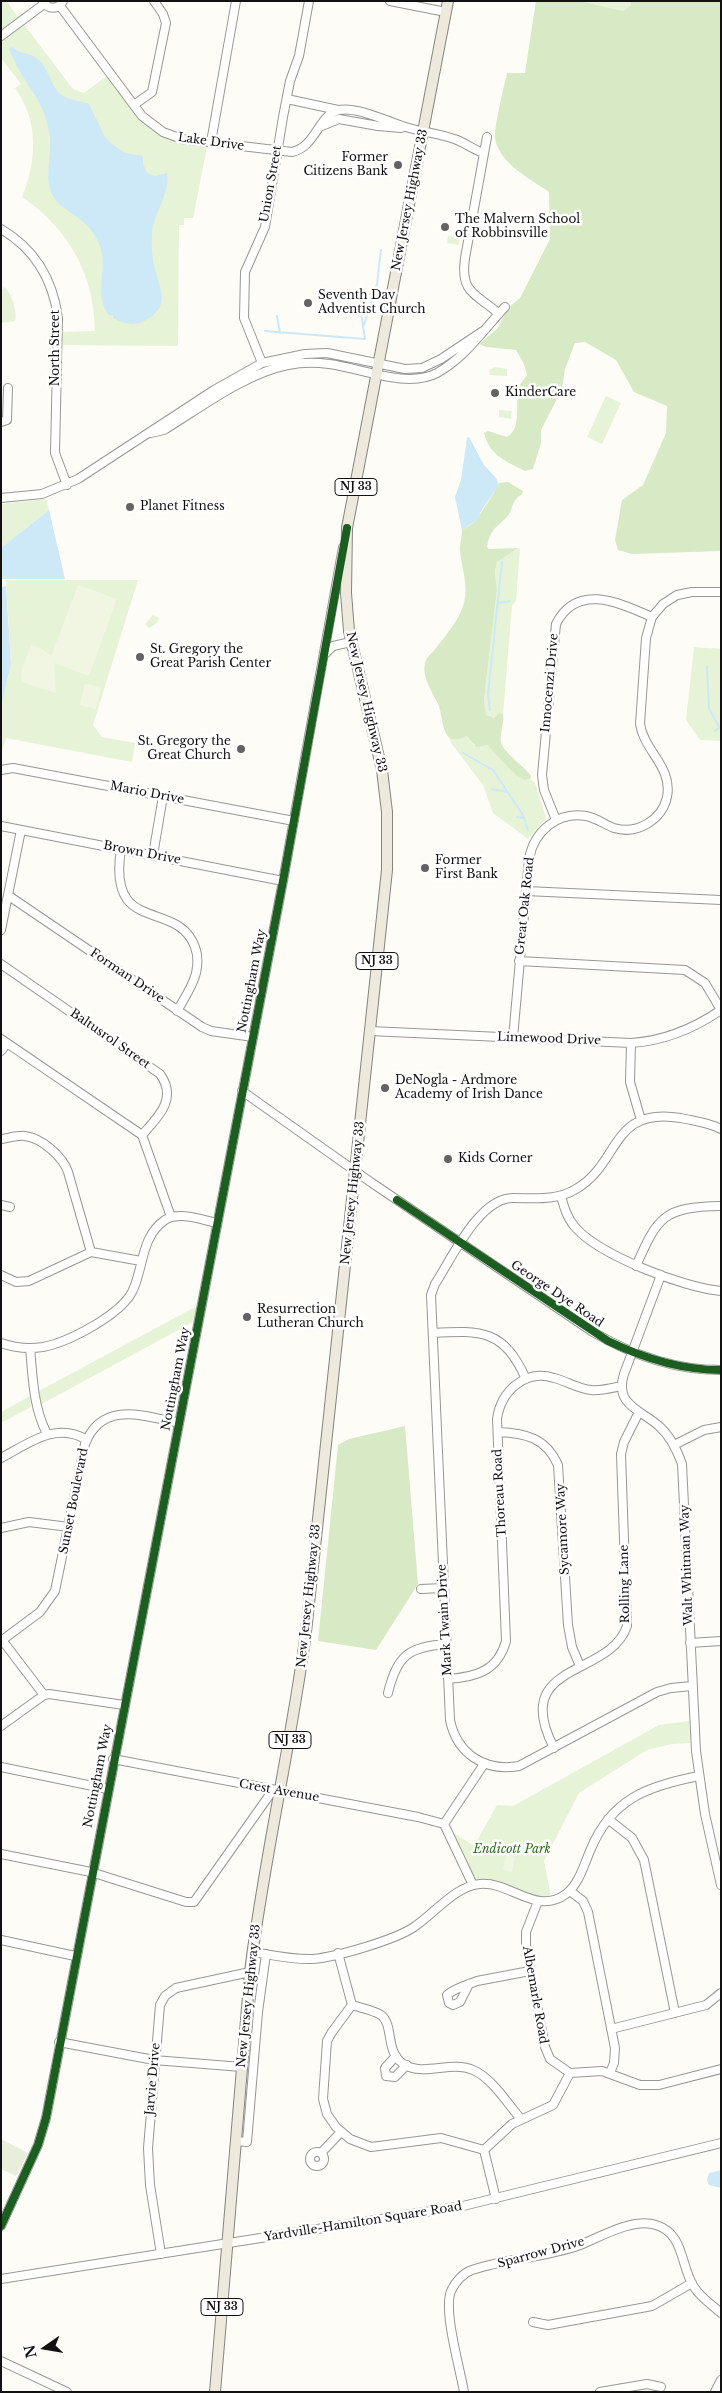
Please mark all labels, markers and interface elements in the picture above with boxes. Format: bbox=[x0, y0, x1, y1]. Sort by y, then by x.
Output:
street label: New Jersey Highway 33 bbox=[389, 128, 431, 272]
street label: Lake Drive bbox=[177, 130, 245, 154]
street label: Union Street bbox=[257, 144, 285, 224]
place label: Former Citizens Bank bbox=[303, 151, 388, 179]
marker: Former Citizens Bank bbox=[392, 159, 404, 171]
place label: The Malvern School of Robbinsville bbox=[455, 213, 580, 241]
marker: The Malvern School of Robbinsville bbox=[439, 221, 451, 233]
place label: Seventh Day Adventist Church bbox=[318, 289, 426, 317]
marker: Seventh Day Adventist Church bbox=[302, 297, 314, 309]
street label: North Street bbox=[49, 310, 63, 386]
place label: KinderCare bbox=[505, 386, 576, 400]
marker: KinderCare bbox=[489, 387, 501, 399]
road number: NJ 33 bbox=[335, 478, 377, 496]
place label: Planet Fitness bbox=[140, 500, 225, 514]
marker: Planet Fitness bbox=[124, 501, 136, 513]
street label: New Jersey Highway 33 bbox=[343, 630, 389, 774]
street label: Innocenzi Drive bbox=[538, 633, 562, 733]
place label: St. Gregory the Great Parish Center bbox=[150, 643, 271, 671]
marker: St. Gregory the Great Parish Center bbox=[134, 651, 146, 663]
place label: St. Gregory the Great Church bbox=[138, 735, 231, 763]
marker: St. Gregory the Great Church bbox=[235, 743, 247, 755]
street label: Mario Drive bbox=[109, 779, 185, 807]
street label: Brown Drive bbox=[102, 838, 182, 868]
place label: Former First Bank bbox=[435, 854, 498, 882]
street label: Great Oak Road bbox=[513, 856, 537, 956]
marker: Former First Bank bbox=[419, 862, 431, 874]
street label: Nottingham Way bbox=[235, 928, 269, 1034]
street label: Forman Drive bbox=[87, 946, 167, 1006]
road number: NJ 33 bbox=[356, 952, 398, 969]
street label: Baltusrol Street bbox=[67, 1006, 153, 1072]
street label: Limewood Drive bbox=[497, 1030, 601, 1048]
place label: DeNogla - Ardmore Academy of Irish Dance bbox=[395, 1074, 543, 1102]
marker: DeNogla - Ardmore Academy of Irish Dance bbox=[379, 1082, 391, 1094]
street label: New Jersey Highway 33 bbox=[338, 1121, 368, 1265]
place label: Kids Corner bbox=[458, 1152, 532, 1166]
marker: Kids Corner bbox=[442, 1153, 454, 1165]
street label: George Dye Road bbox=[508, 1258, 606, 1330]
place label: Resurrection Lutheran Church bbox=[257, 1303, 364, 1331]
marker: Resurrection Lutheran Church bbox=[241, 1311, 253, 1323]
street label: Nottingham Way bbox=[159, 1326, 193, 1432]
street label: Sunset Boulevard bbox=[57, 1447, 91, 1555]
street label: Thoreau Road bbox=[490, 1449, 510, 1537]
street label: Sycamore Way bbox=[553, 1483, 573, 1575]
street label: Walt Whitman Way bbox=[678, 1504, 696, 1626]
street label: New Jersey Highway 33 bbox=[294, 1524, 324, 1668]
street label: Rolling Lane bbox=[617, 1545, 633, 1623]
street label: Mark Twain Drive bbox=[435, 1564, 455, 1676]
street label: Nottingham Way bbox=[81, 1723, 115, 1829]
road number: NJ 33 bbox=[269, 1732, 311, 1748]
street label: Crest Avenue bbox=[238, 1777, 320, 1805]
park label: Endicott Park bbox=[473, 1843, 551, 1857]
street label: New Jersey Highway 33 bbox=[234, 1924, 264, 2068]
street label: Albemarle Road bbox=[519, 1945, 551, 2045]
street label: Jarvie Drive bbox=[143, 2042, 163, 2116]
street label: Yardville-Hamilton Square Road bbox=[263, 2199, 463, 2245]
street label: Sparrow Drive bbox=[496, 2234, 586, 2272]
road number: NJ 33 bbox=[201, 2298, 243, 2316]
north arrow bbox=[20, 2323, 70, 2373]
text: N bbox=[20, 2343, 41, 2360]

